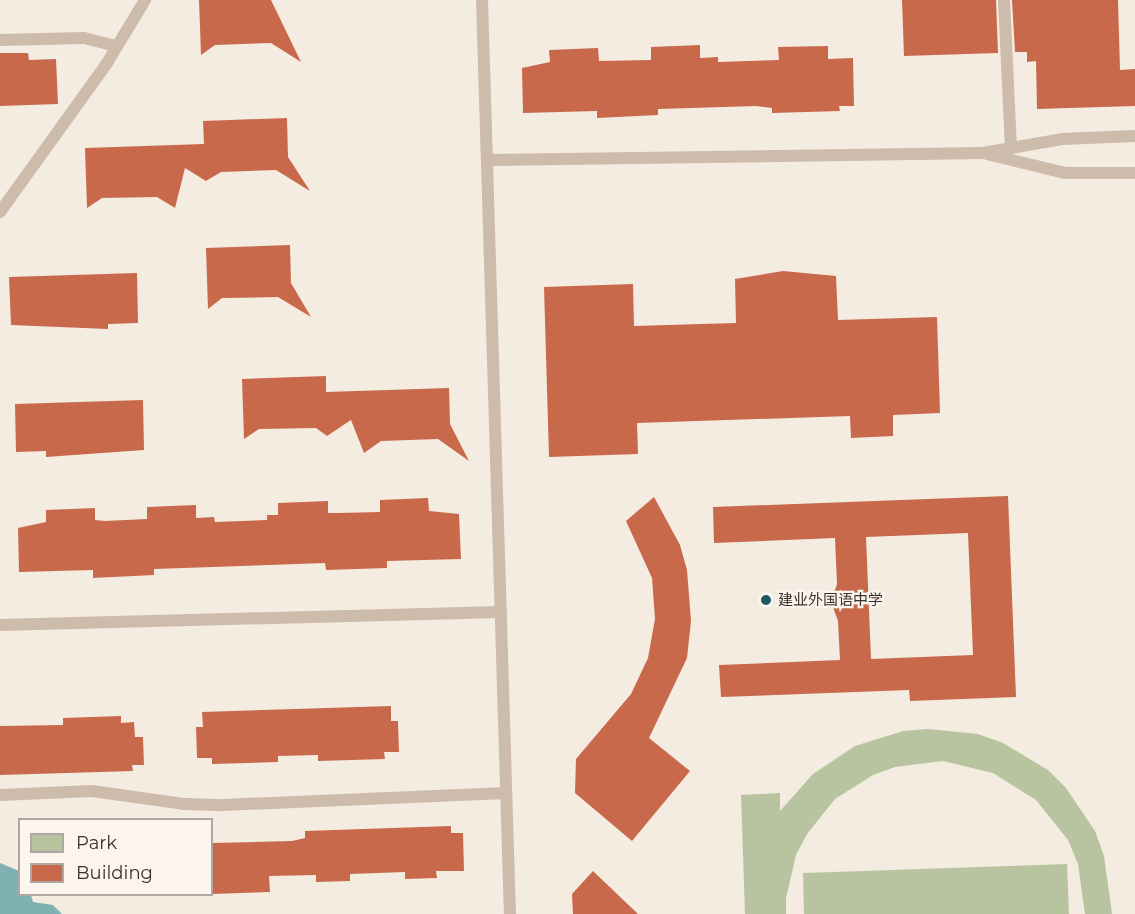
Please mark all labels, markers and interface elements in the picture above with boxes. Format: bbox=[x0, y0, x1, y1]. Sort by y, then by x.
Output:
place label: 建业外国语中学 bbox=[778, 591, 883, 609]
marker: 建业外国语中学 bbox=[759, 593, 773, 607]
legend bbox=[18, 818, 213, 896]
text: Park bbox=[76, 832, 117, 854]
text: Building bbox=[76, 862, 153, 884]

